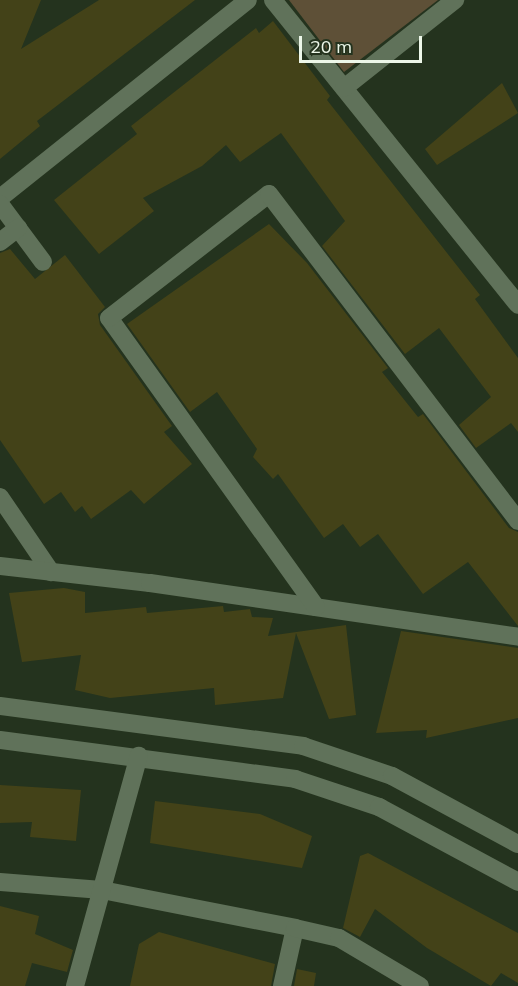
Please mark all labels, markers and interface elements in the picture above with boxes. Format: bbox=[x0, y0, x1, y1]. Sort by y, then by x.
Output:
scale bar bbox=[302, 24, 425, 62]
text: 20 m bbox=[310, 35, 352, 58]

